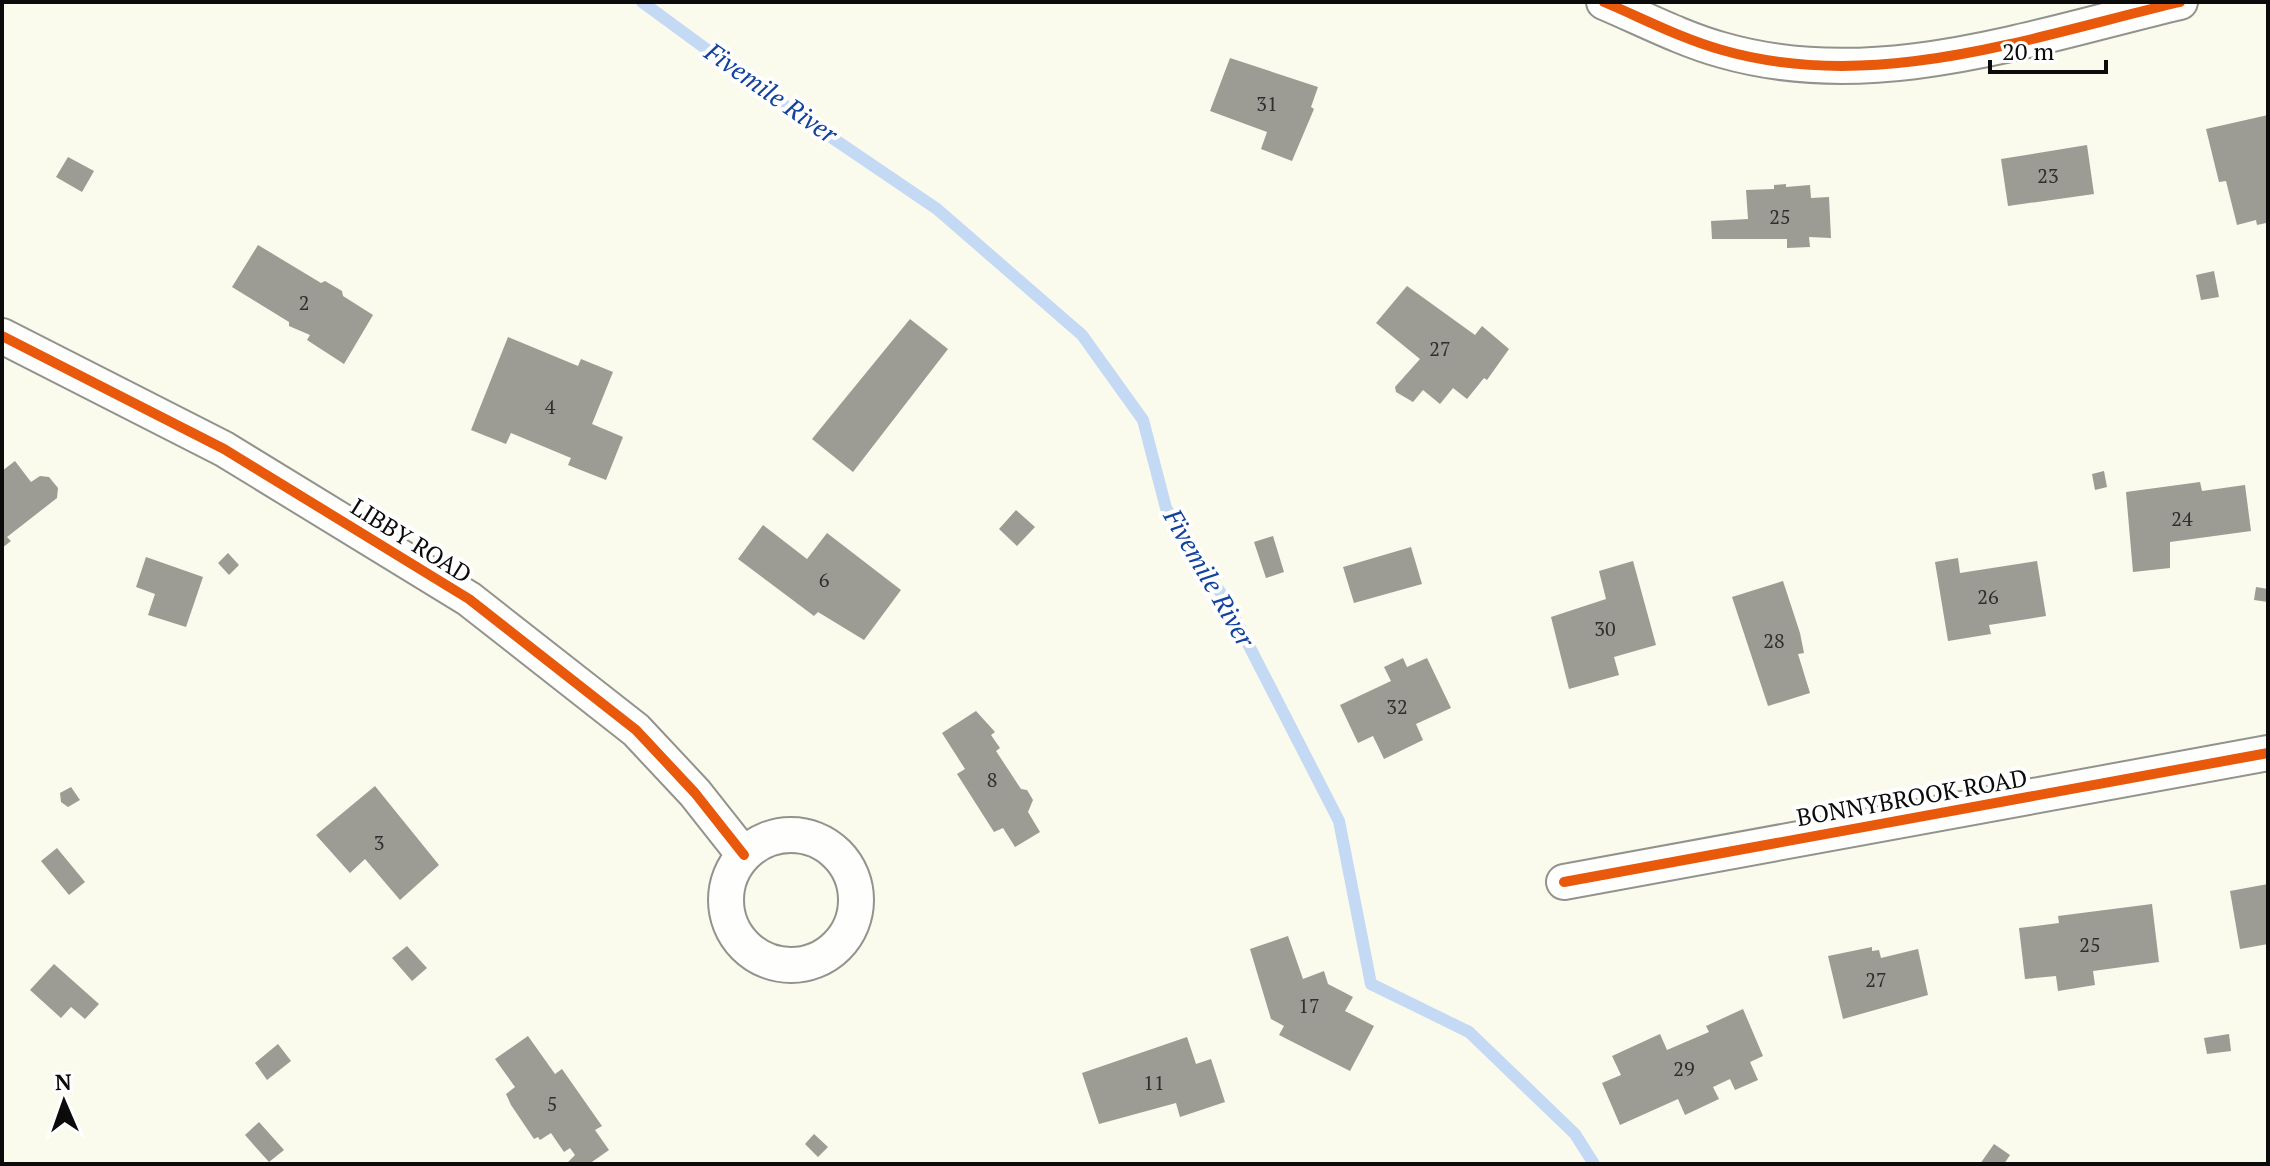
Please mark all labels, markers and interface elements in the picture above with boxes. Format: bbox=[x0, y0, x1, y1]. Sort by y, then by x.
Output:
scale bar bbox=[1990, 24, 2106, 74]
water label: Fivemile River bbox=[698, 33, 845, 151]
text: 20 m bbox=[2002, 35, 2054, 67]
house number: 31 bbox=[1256, 90, 1278, 117]
house number: 23 bbox=[2037, 162, 2059, 189]
house number: 25 bbox=[1769, 203, 1791, 230]
house number: 2 bbox=[299, 289, 309, 316]
house number: 27 bbox=[1429, 335, 1451, 362]
house number: 4 bbox=[545, 393, 556, 420]
street label: LIBBY ROAD bbox=[345, 490, 478, 590]
water label: Fivemile River bbox=[1156, 501, 1264, 654]
house number: 24 bbox=[2171, 505, 2193, 532]
house number: 6 bbox=[819, 566, 830, 593]
house number: 26 bbox=[1977, 583, 1999, 610]
house number: 30 bbox=[1594, 615, 1616, 642]
house number: 28 bbox=[1763, 627, 1785, 654]
house number: 32 bbox=[1386, 693, 1408, 720]
street label: BONNYBROOK ROAD bbox=[1794, 761, 2030, 833]
house number: 8 bbox=[987, 766, 997, 793]
house number: 3 bbox=[374, 829, 384, 856]
house number: 25 bbox=[2079, 931, 2101, 958]
house number: 27 bbox=[1865, 966, 1887, 993]
house number: 17 bbox=[1298, 992, 1320, 1019]
house number: 29 bbox=[1673, 1055, 1695, 1082]
north arrow bbox=[24, 1062, 104, 1142]
text: N bbox=[54, 1067, 72, 1096]
house number: 11 bbox=[1143, 1069, 1165, 1096]
house number: 5 bbox=[547, 1090, 557, 1117]

